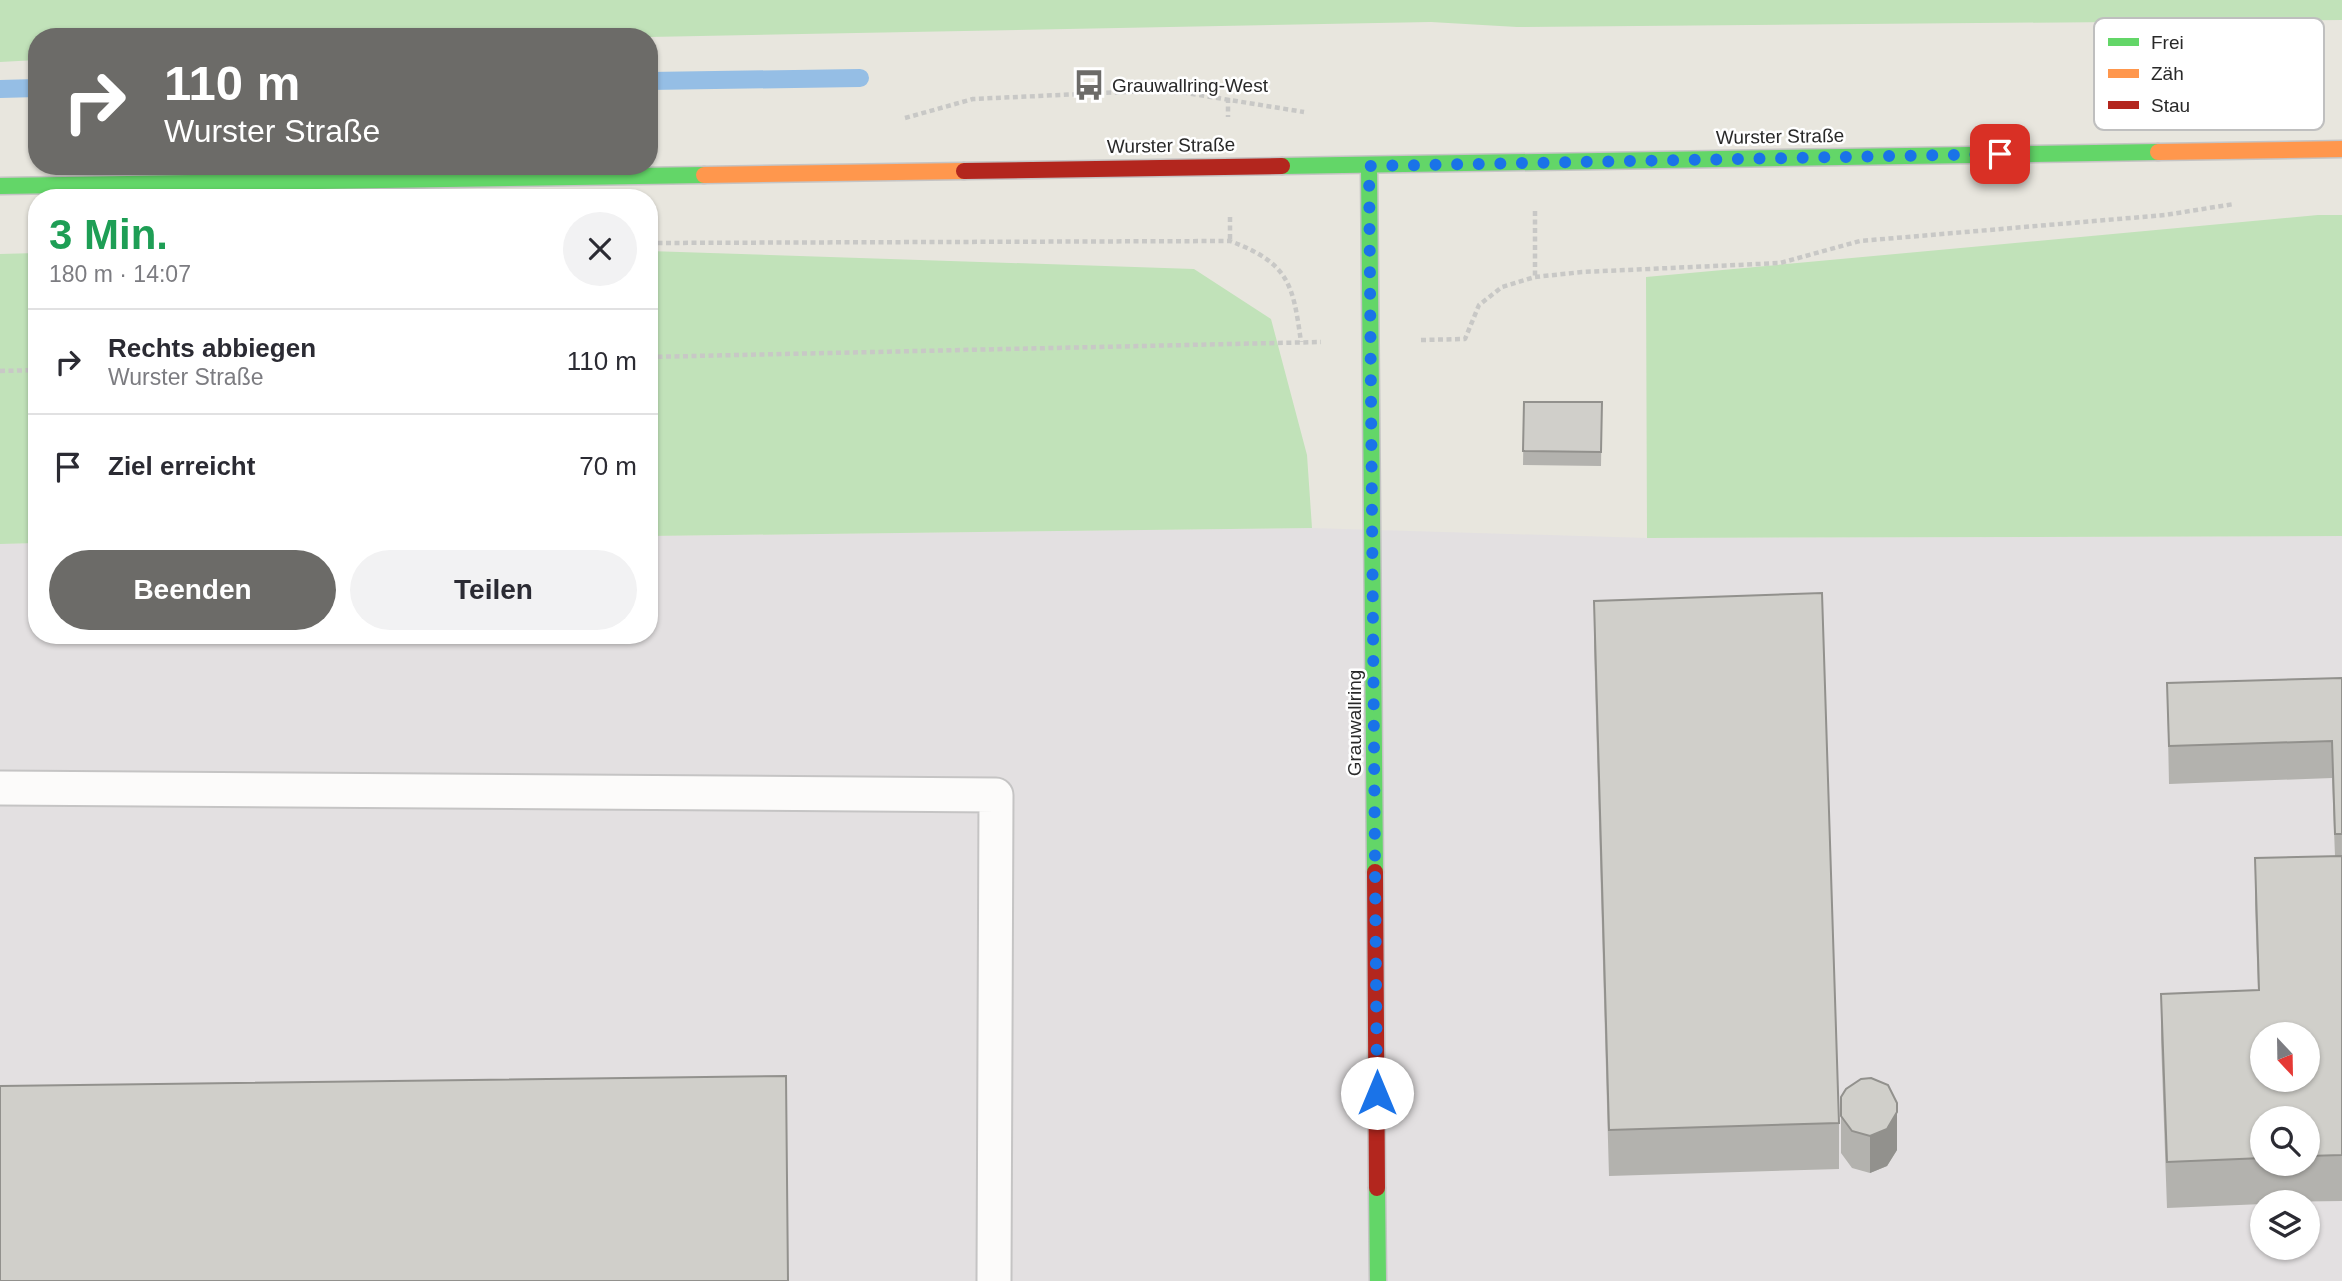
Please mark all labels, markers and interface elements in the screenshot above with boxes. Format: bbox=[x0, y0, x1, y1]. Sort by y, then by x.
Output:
legend bbox=[2094, 18, 2324, 130]
text: Frei bbox=[2151, 32, 2184, 53]
icon: right bbox=[49, 56, 140, 147]
text: 110 m bbox=[164, 56, 300, 110]
text: Zäh bbox=[2151, 63, 2184, 84]
bus stop icon: Grauwallring-West bbox=[1072, 68, 1106, 102]
place label: Grauwallring-West bbox=[1112, 75, 1269, 96]
text: Stau bbox=[2151, 95, 2190, 116]
text: Wurster Straße bbox=[164, 113, 380, 149]
pin bbox=[1970, 124, 2030, 184]
street label: Wurster Straße bbox=[1716, 125, 1844, 148]
street label: Wurster Straße bbox=[1107, 134, 1235, 157]
icon: arrive bbox=[1981, 135, 2019, 173]
text: 3 Min. bbox=[49, 211, 168, 258]
button: close bbox=[563, 212, 637, 286]
text: 180 m · 14:07 bbox=[49, 261, 191, 287]
text: Rechts abbiegen bbox=[108, 333, 316, 363]
icon: right bbox=[49, 343, 87, 381]
text: 110 m bbox=[567, 346, 637, 376]
text: Wurster Straße bbox=[108, 364, 264, 390]
icon: arrive bbox=[49, 448, 87, 486]
text: Ziel erreicht bbox=[108, 451, 255, 481]
text: 70 m bbox=[579, 451, 637, 481]
button: Beenden bbox=[49, 550, 336, 630]
button: Teilen bbox=[350, 550, 637, 630]
street label: Grauwallring bbox=[1344, 670, 1365, 776]
north arrow bbox=[2250, 1022, 2320, 1092]
map controls bbox=[2250, 1022, 2320, 1260]
position arrow bbox=[1340, 1056, 1414, 1130]
button: search bbox=[2250, 1106, 2320, 1176]
button: layers bbox=[2250, 1190, 2320, 1260]

